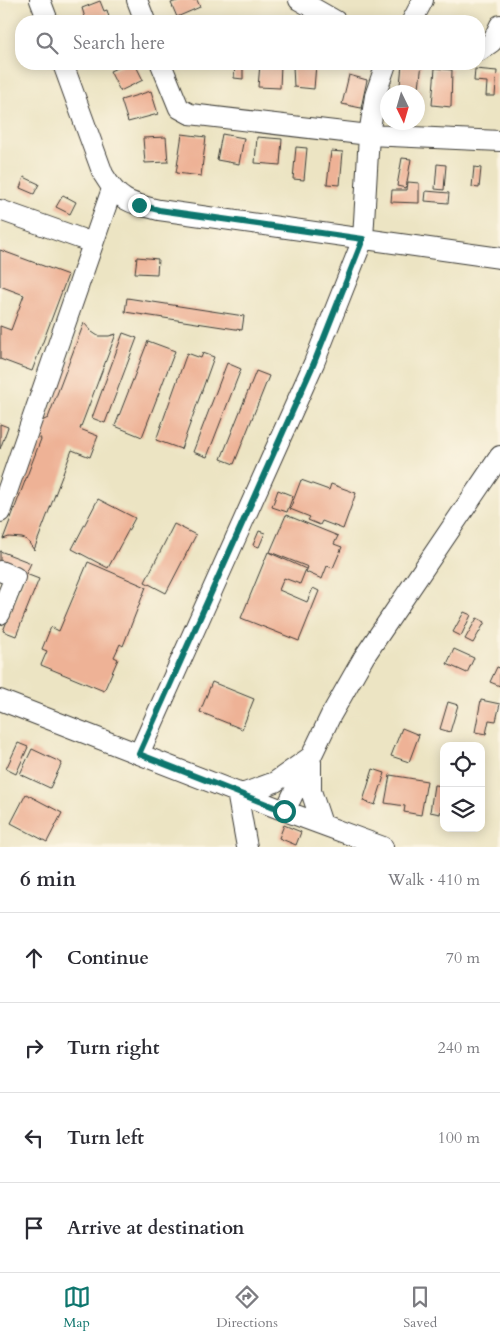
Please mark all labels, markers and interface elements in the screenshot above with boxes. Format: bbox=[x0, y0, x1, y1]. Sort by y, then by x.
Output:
search box bbox=[15, 15, 485, 70]
icon: search bbox=[33, 29, 61, 57]
text: Search here bbox=[73, 30, 165, 56]
north arrow bbox=[380, 85, 425, 130]
route end bbox=[128, 194, 151, 217]
map controls bbox=[440, 742, 485, 832]
button: locate bbox=[440, 742, 485, 787]
button: layers bbox=[440, 787, 485, 832]
route start bbox=[273, 800, 296, 823]
text: 6 min bbox=[20, 865, 76, 894]
text: Walk · 410 m bbox=[388, 869, 480, 891]
icon: ahead bbox=[20, 944, 48, 972]
text: Continue bbox=[67, 945, 149, 971]
text: 70 m bbox=[446, 947, 480, 969]
icon: right bbox=[20, 1034, 48, 1062]
text: Turn right bbox=[67, 1035, 159, 1061]
text: 240 m bbox=[438, 1037, 480, 1059]
icon: left bbox=[20, 1124, 48, 1152]
text: Turn left bbox=[67, 1125, 144, 1151]
text: 100 m bbox=[438, 1127, 480, 1149]
icon: arrive bbox=[20, 1214, 48, 1242]
text: Arrive at destination bbox=[67, 1215, 244, 1241]
tab: Map bbox=[63, 1283, 91, 1332]
tab: Directions bbox=[216, 1283, 278, 1332]
tab: Saved bbox=[403, 1283, 437, 1332]

